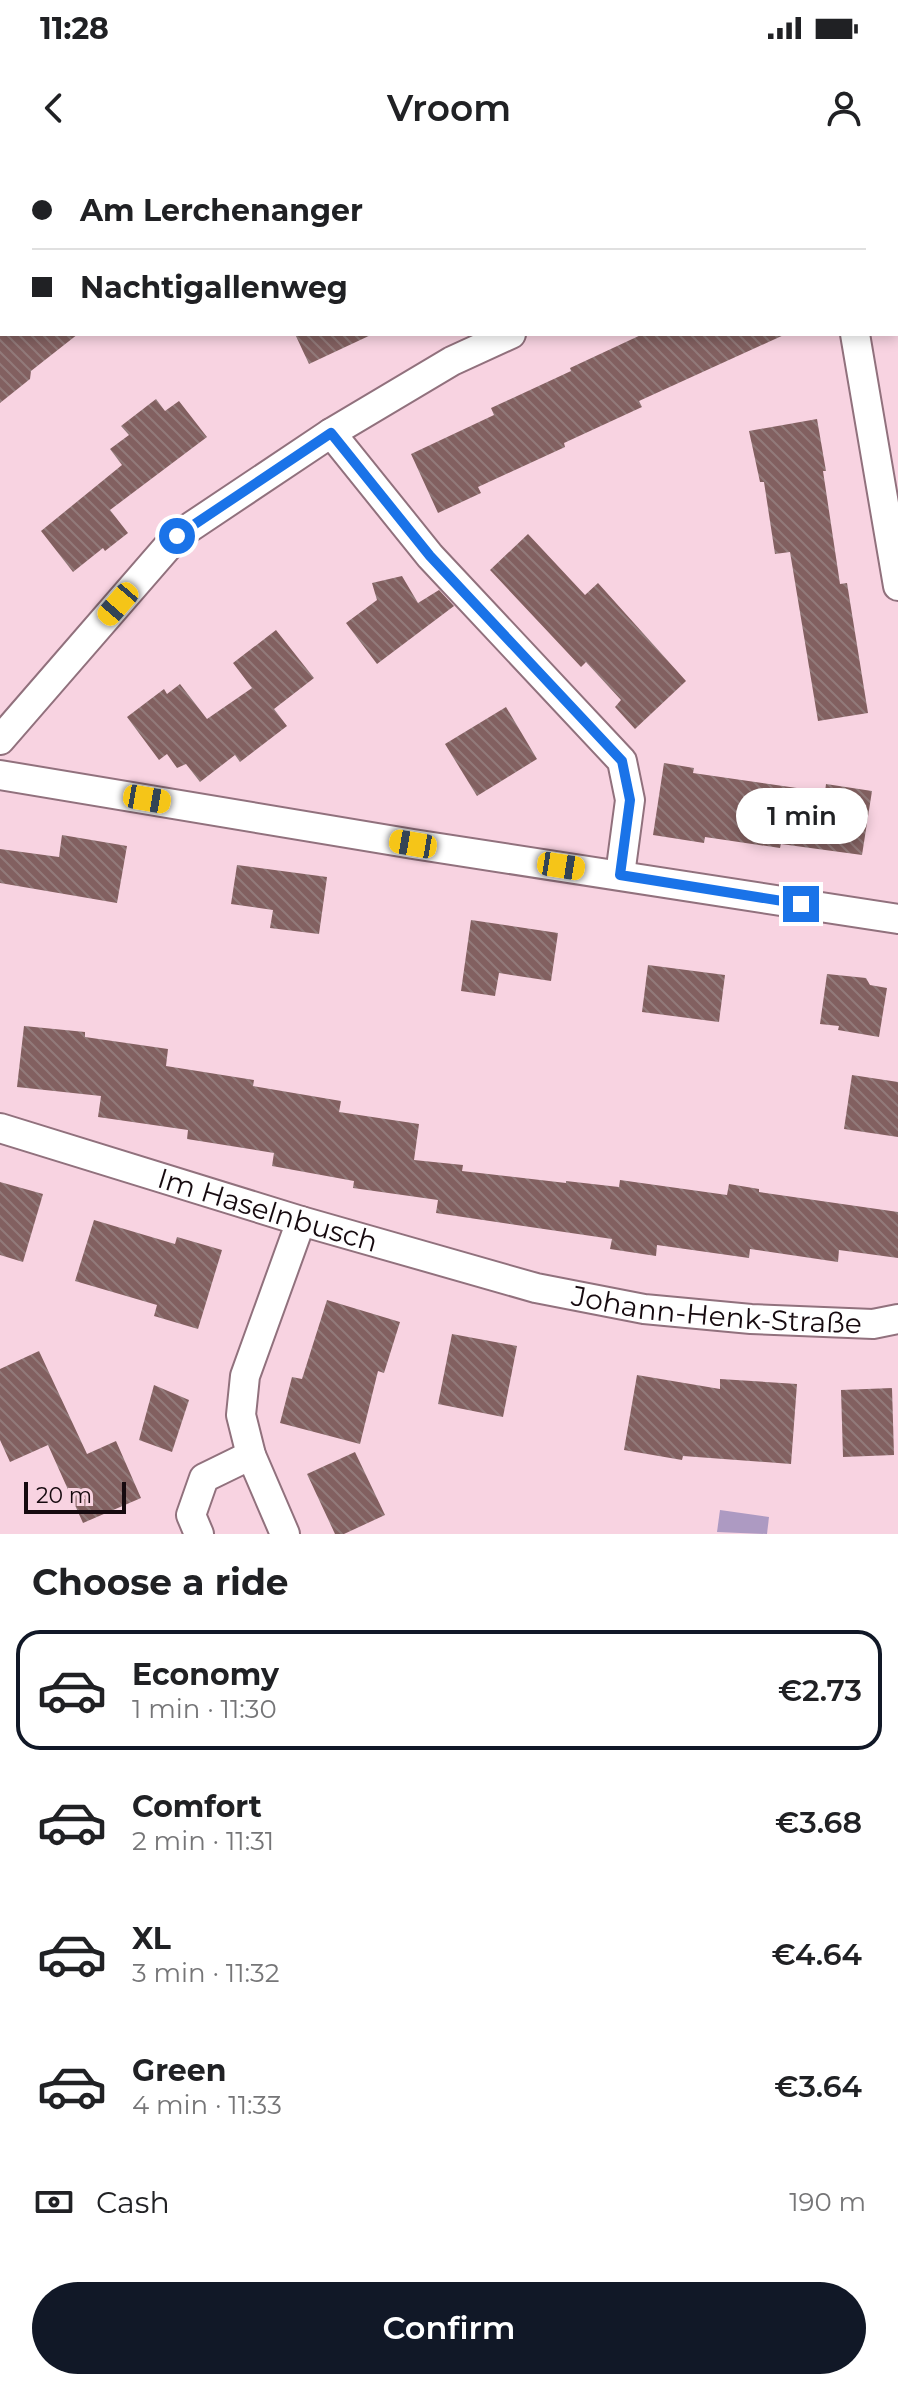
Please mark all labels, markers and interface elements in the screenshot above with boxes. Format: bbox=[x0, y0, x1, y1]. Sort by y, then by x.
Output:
text: 11:28 bbox=[40, 10, 109, 47]
icon: back bbox=[32, 86, 76, 130]
text: Vroom bbox=[387, 86, 511, 130]
icon: person bbox=[822, 86, 866, 130]
text: Am Lerchenanger bbox=[80, 192, 363, 229]
text: Nachtigallenweg bbox=[80, 269, 348, 306]
route start bbox=[159, 518, 195, 554]
car bbox=[93, 578, 143, 630]
car bbox=[121, 783, 173, 815]
callout: 1 min bbox=[735, 788, 867, 844]
text: 1 min bbox=[767, 800, 837, 832]
car bbox=[387, 828, 439, 860]
car bbox=[535, 850, 587, 882]
route end bbox=[783, 886, 819, 922]
street label: Im Haselnbusch bbox=[154, 1161, 382, 1259]
street label: Johann-Henk-Straße bbox=[568, 1278, 862, 1341]
scale bar bbox=[24, 1478, 126, 1514]
text: 20 m bbox=[36, 1482, 92, 1509]
text: Choose a ride bbox=[32, 1560, 289, 1604]
icon: car bbox=[36, 1654, 108, 1726]
text: Economy bbox=[132, 1656, 279, 1693]
text: €2.73 bbox=[778, 1672, 862, 1709]
text: 1 min · 11:30 bbox=[132, 1693, 277, 1725]
icon: car bbox=[36, 1786, 108, 1858]
text: Comfort bbox=[132, 1788, 262, 1825]
text: €3.68 bbox=[775, 1804, 862, 1841]
text: 2 min · 11:31 bbox=[132, 1825, 274, 1857]
icon: car bbox=[36, 1918, 108, 1990]
text: XL bbox=[132, 1920, 171, 1957]
text: €4.64 bbox=[771, 1936, 862, 1973]
text: 3 min · 11:32 bbox=[132, 1957, 279, 1989]
icon: car bbox=[36, 2050, 108, 2122]
text: Green bbox=[132, 2052, 226, 2089]
text: €3.64 bbox=[774, 2068, 862, 2105]
text: 4 min · 11:33 bbox=[132, 2089, 282, 2121]
icon: cash bbox=[32, 2180, 76, 2224]
text: Cash bbox=[96, 2184, 170, 2221]
text: 190 m bbox=[789, 2186, 866, 2218]
button: Confirm bbox=[32, 2282, 866, 2374]

